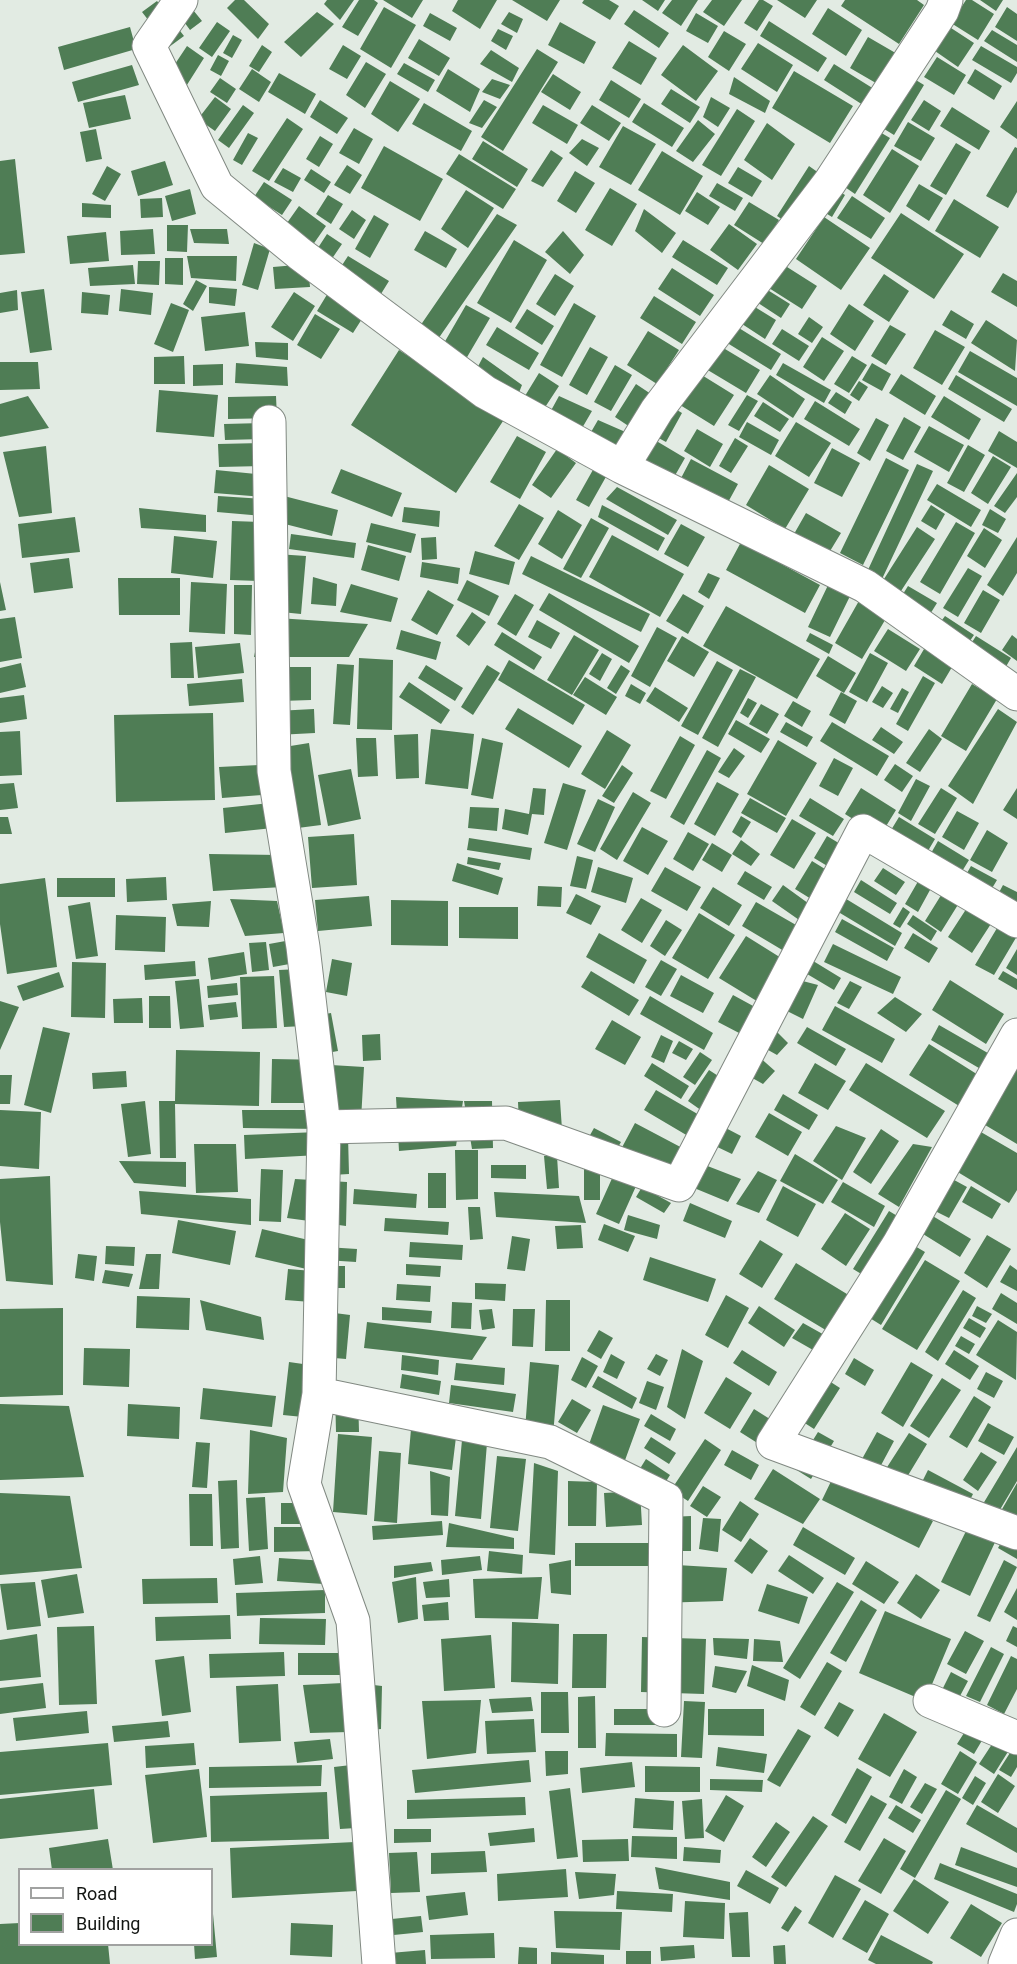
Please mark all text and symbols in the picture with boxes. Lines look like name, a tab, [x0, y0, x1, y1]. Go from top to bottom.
legend	[18, 1868, 213, 1946]
text: Road	[76, 1883, 117, 1904]
text: Building	[76, 1913, 140, 1934]

